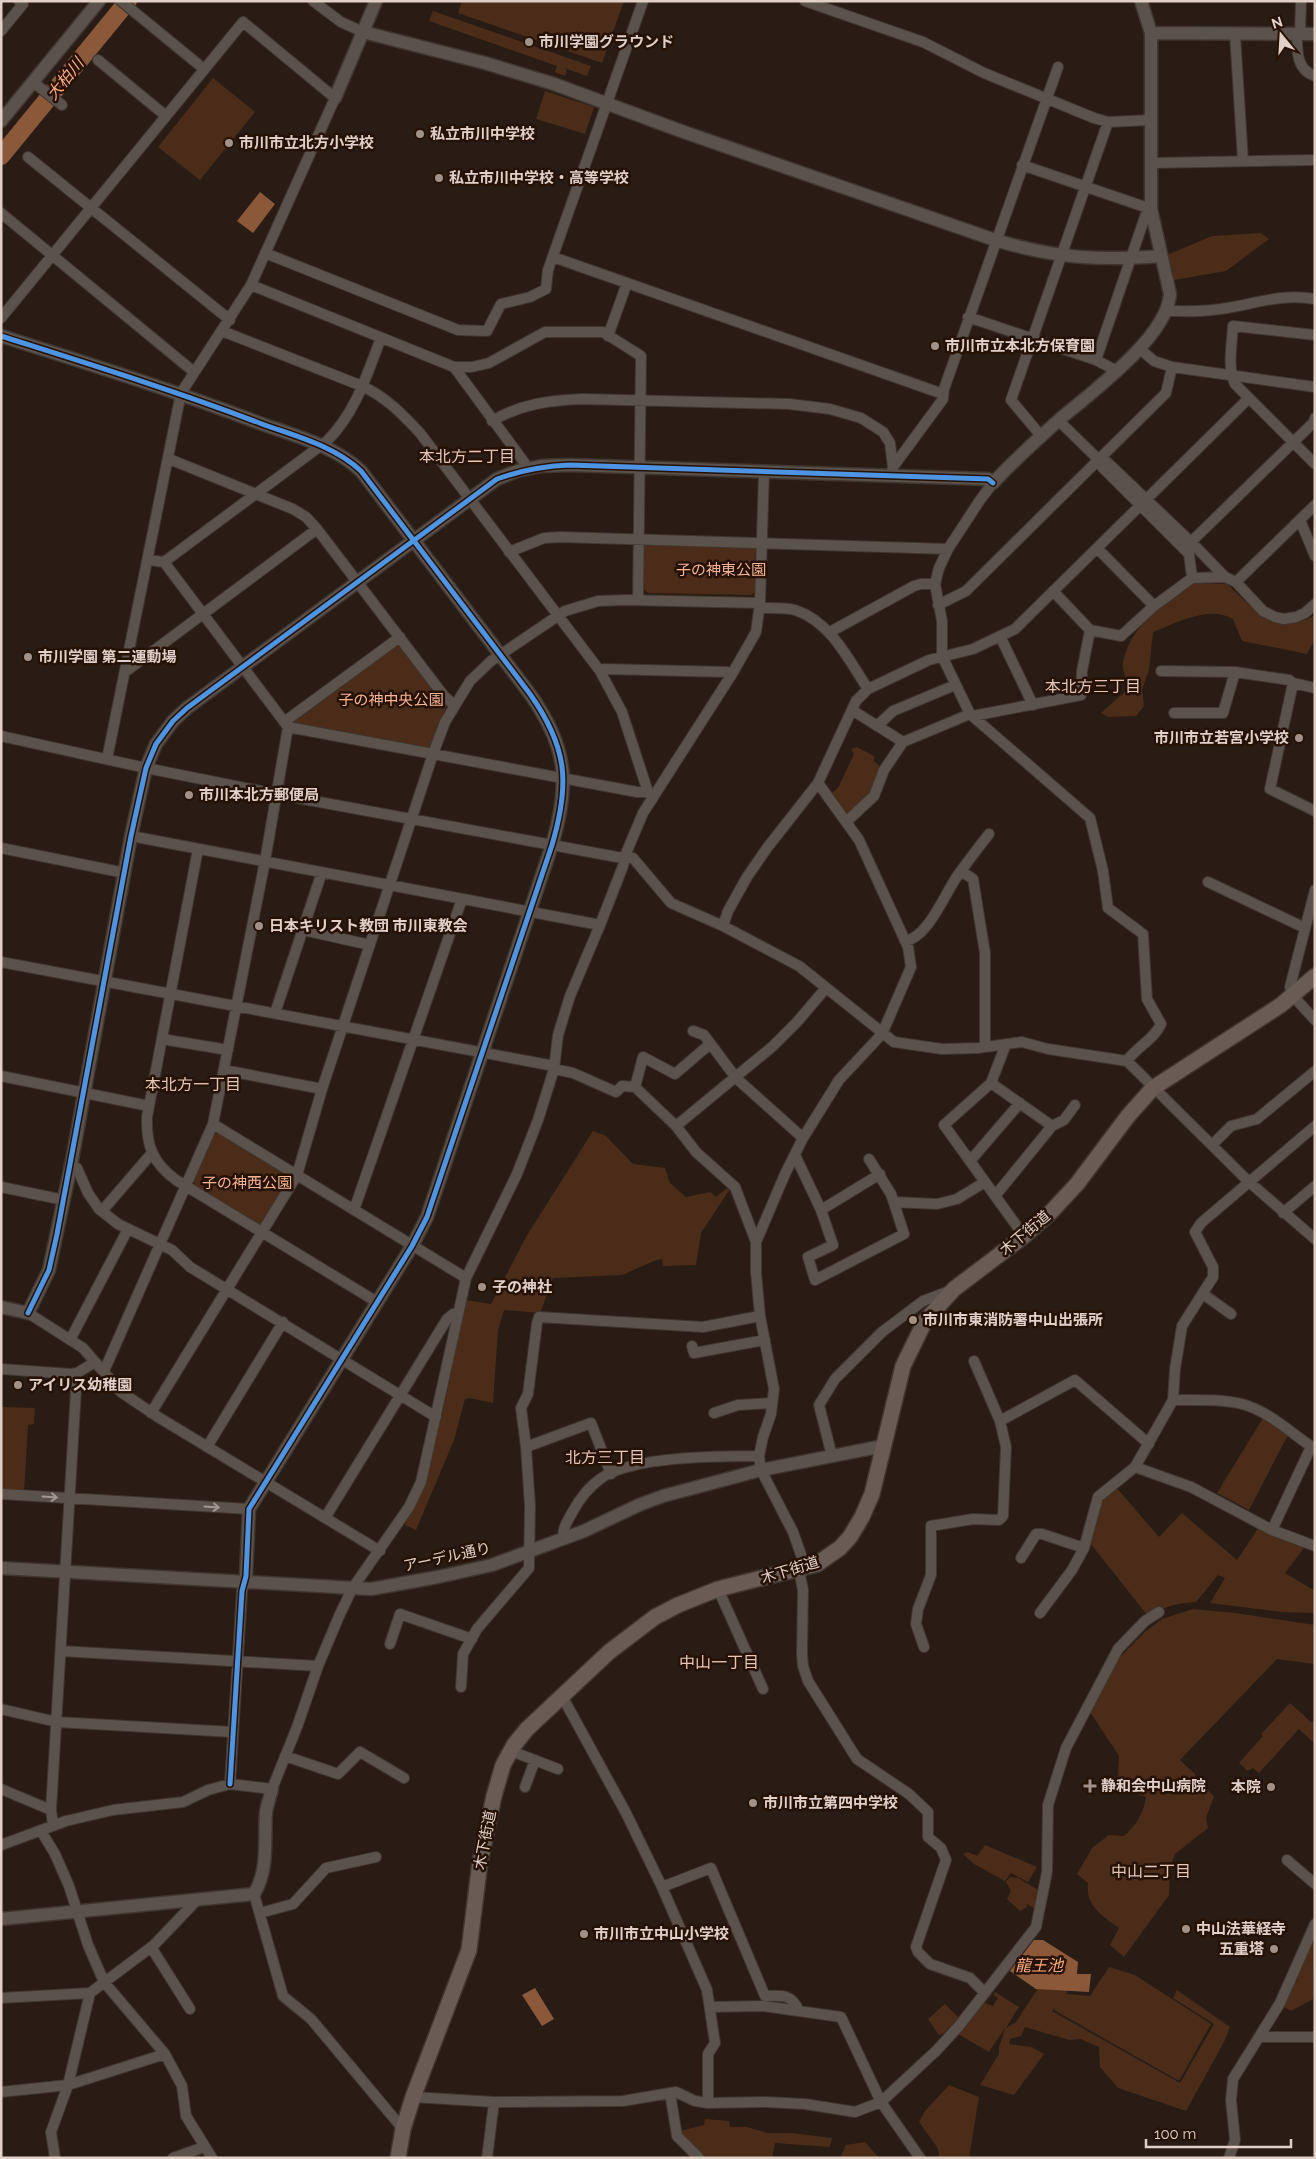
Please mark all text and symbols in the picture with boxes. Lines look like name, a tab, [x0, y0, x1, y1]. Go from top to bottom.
north arrow	[1256, 10, 1306, 60]
text: N	[1269, 13, 1285, 32]
place label: 市川学園グラウンド	[539, 33, 674, 51]
marker: 市川学園グラウンド	[523, 36, 535, 48]
water label: 大柏川	[43, 53, 89, 104]
place label: 私立市川中学校	[430, 125, 535, 143]
marker: 私立市川中学校	[414, 128, 426, 140]
place label: 市川市立北方小学校	[239, 134, 374, 152]
marker: 市川市立北方小学校	[223, 137, 235, 149]
place label: 私立市川中学校・高等学校	[449, 169, 629, 187]
marker: 私立市川中学校・高等学校	[433, 172, 445, 184]
place label: 市川市立本北方保育園	[945, 337, 1095, 355]
marker: 市川市立本北方保育園	[929, 340, 941, 352]
district label: 本北方二丁目	[419, 447, 515, 466]
park label: 子の神東公園	[676, 561, 766, 579]
place label: 市川学園 第二運動場	[38, 648, 177, 666]
marker: 市川学園 第二運動場	[22, 651, 34, 663]
district label: 本北方三丁目	[1045, 677, 1141, 696]
park label: 子の神中央公園	[338, 691, 444, 709]
place label: 市川市立若宮小学校	[1154, 729, 1289, 747]
marker: 市川市立若宮小学校	[1293, 732, 1305, 744]
place label: 市川本北方郵便局	[199, 786, 319, 804]
marker: 市川本北方郵便局	[183, 789, 195, 801]
place label: 日本キリスト教団 市川東教会	[269, 917, 468, 935]
marker: 日本キリスト教団 市川東教会	[253, 920, 265, 932]
district label: 本北方一丁目	[145, 1075, 241, 1094]
park label: 子の神西公園	[202, 1174, 292, 1192]
street label: 木下街道	[996, 1207, 1054, 1259]
place label: 子の神社	[492, 1278, 552, 1296]
marker: 子の神社	[476, 1281, 488, 1293]
place label: 市川市東消防署中山出張所	[923, 1311, 1103, 1329]
marker: 市川市東消防署中山出張所	[907, 1314, 919, 1326]
place label: アイリス幼稚園	[28, 1376, 132, 1394]
marker: アイリス幼稚園	[12, 1379, 24, 1391]
district label: 北方三丁目	[565, 1448, 645, 1467]
one-way arrow	[42, 1492, 58, 1501]
one-way arrow	[204, 1502, 220, 1511]
street label: アーデル通り	[402, 1539, 492, 1575]
street label: 木下街道	[759, 1553, 821, 1587]
district label: 中山一丁目	[679, 1653, 759, 1672]
place label: 静和会中山病院	[1101, 1777, 1206, 1795]
place label: 本院	[1231, 1778, 1261, 1796]
marker: 静和会中山病院	[1083, 1779, 1097, 1793]
marker: 本院	[1265, 1781, 1277, 1793]
place label: 市川市立第四中学校	[763, 1794, 898, 1812]
marker: 市川市立第四中学校	[747, 1797, 759, 1809]
street label: 木下街道	[470, 1809, 500, 1871]
district label: 中山二丁目	[1111, 1862, 1191, 1881]
place label: 中山法華経寺	[1196, 1920, 1286, 1938]
marker: 中山法華経寺	[1180, 1923, 1192, 1935]
place label: 市川市立中山小学校	[594, 1925, 729, 1943]
marker: 市川市立中山小学校	[578, 1928, 590, 1940]
place label: 五重塔	[1219, 1940, 1264, 1958]
marker: 五重塔	[1268, 1943, 1280, 1955]
water label: 龍王池	[1015, 1956, 1065, 1975]
scale bar	[1146, 2116, 1291, 2148]
text: 100 m	[1154, 2125, 1196, 2143]

